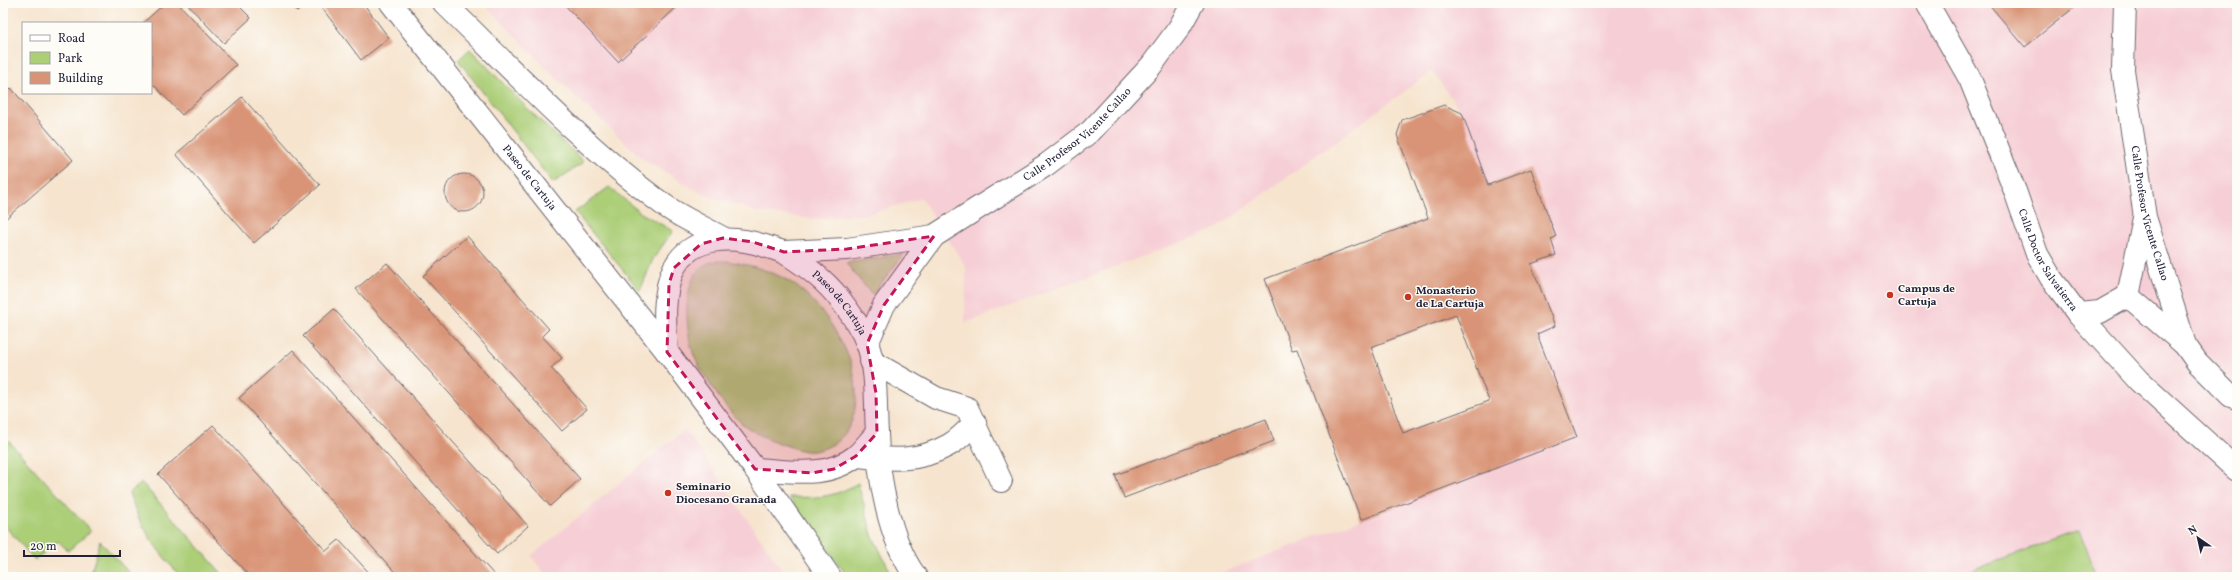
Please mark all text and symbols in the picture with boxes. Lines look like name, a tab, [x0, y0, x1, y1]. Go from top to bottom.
legend	[22, 22, 152, 94]
text: Road	[58, 31, 85, 47]
text: Park	[58, 51, 83, 67]
text: Building	[58, 71, 103, 87]
street label: Calle Profesor Vicente Callao	[1020, 84, 1135, 185]
street label: Paseo de Cartuja	[499, 142, 560, 214]
street label: Calle Profesor Vicente Callao	[2127, 145, 2172, 283]
street label: Calle Doctor Salvatierra	[2014, 207, 2081, 315]
street label: Paseo de Cartuja	[809, 267, 870, 338]
place label: Campus de Cartuja	[1898, 282, 1955, 310]
place label: Monasterio de La Cartuja	[1416, 284, 1484, 312]
marker: Campus de Cartuja	[1885, 290, 1895, 300]
marker: Monasterio de La Cartuja	[1403, 292, 1413, 302]
place label: Seminario Diocesano Granada	[676, 480, 777, 508]
marker: Seminario Diocesano Granada	[663, 488, 673, 498]
north arrow	[2178, 518, 2218, 558]
text: N	[2186, 522, 2201, 539]
scale bar	[24, 532, 120, 558]
text: 20 m	[30, 539, 57, 555]

